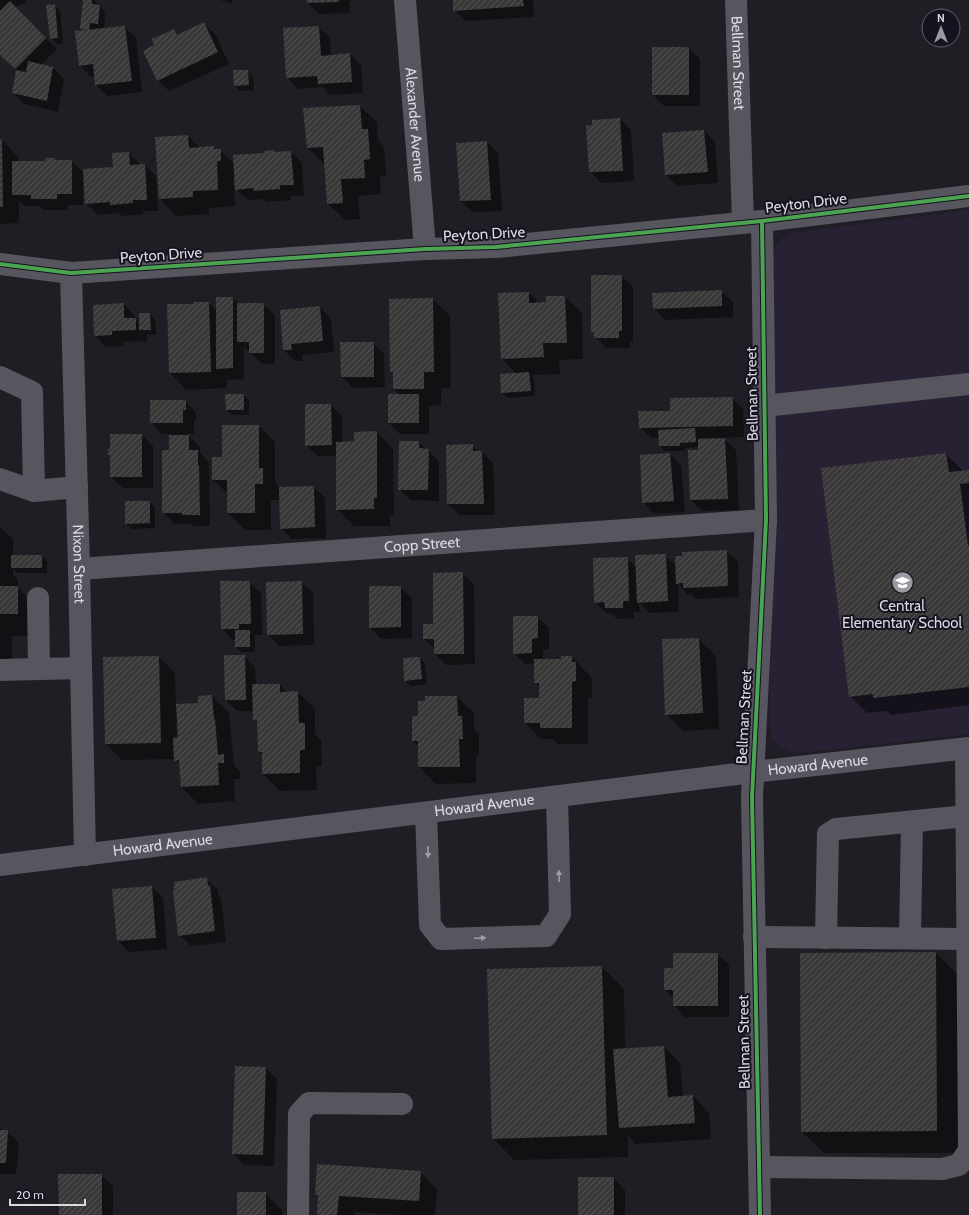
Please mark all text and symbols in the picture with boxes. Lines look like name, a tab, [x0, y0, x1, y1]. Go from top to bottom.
north arrow	[921, 8, 961, 48]
text: N	[937, 11, 945, 25]
street label: Bellman Street	[727, 15, 748, 110]
street label: Alexander Avenue	[401, 67, 429, 183]
street label: Peyton Drive	[764, 189, 848, 217]
street label: Peyton Drive	[442, 223, 526, 245]
street label: Peyton Drive	[119, 243, 203, 267]
street label: Bellman Street	[742, 347, 762, 441]
street label: Nixon Street	[69, 524, 89, 604]
street label: Copp Street	[384, 533, 461, 556]
school or university icon: Central Elementary School	[889, 570, 915, 596]
place label: Central Elementary School	[842, 597, 963, 632]
street label: Bellman Street	[733, 669, 755, 765]
street label: Howard Avenue	[767, 750, 869, 779]
street label: Howard Avenue	[433, 790, 536, 820]
street label: Howard Avenue	[112, 830, 214, 860]
one-way arrow	[424, 846, 431, 858]
one-way arrow	[556, 869, 562, 882]
one-way arrow	[474, 935, 487, 941]
street label: Bellman Street	[734, 995, 754, 1089]
scale bar	[10, 1181, 85, 1207]
text: 20 m	[16, 1187, 44, 1202]

